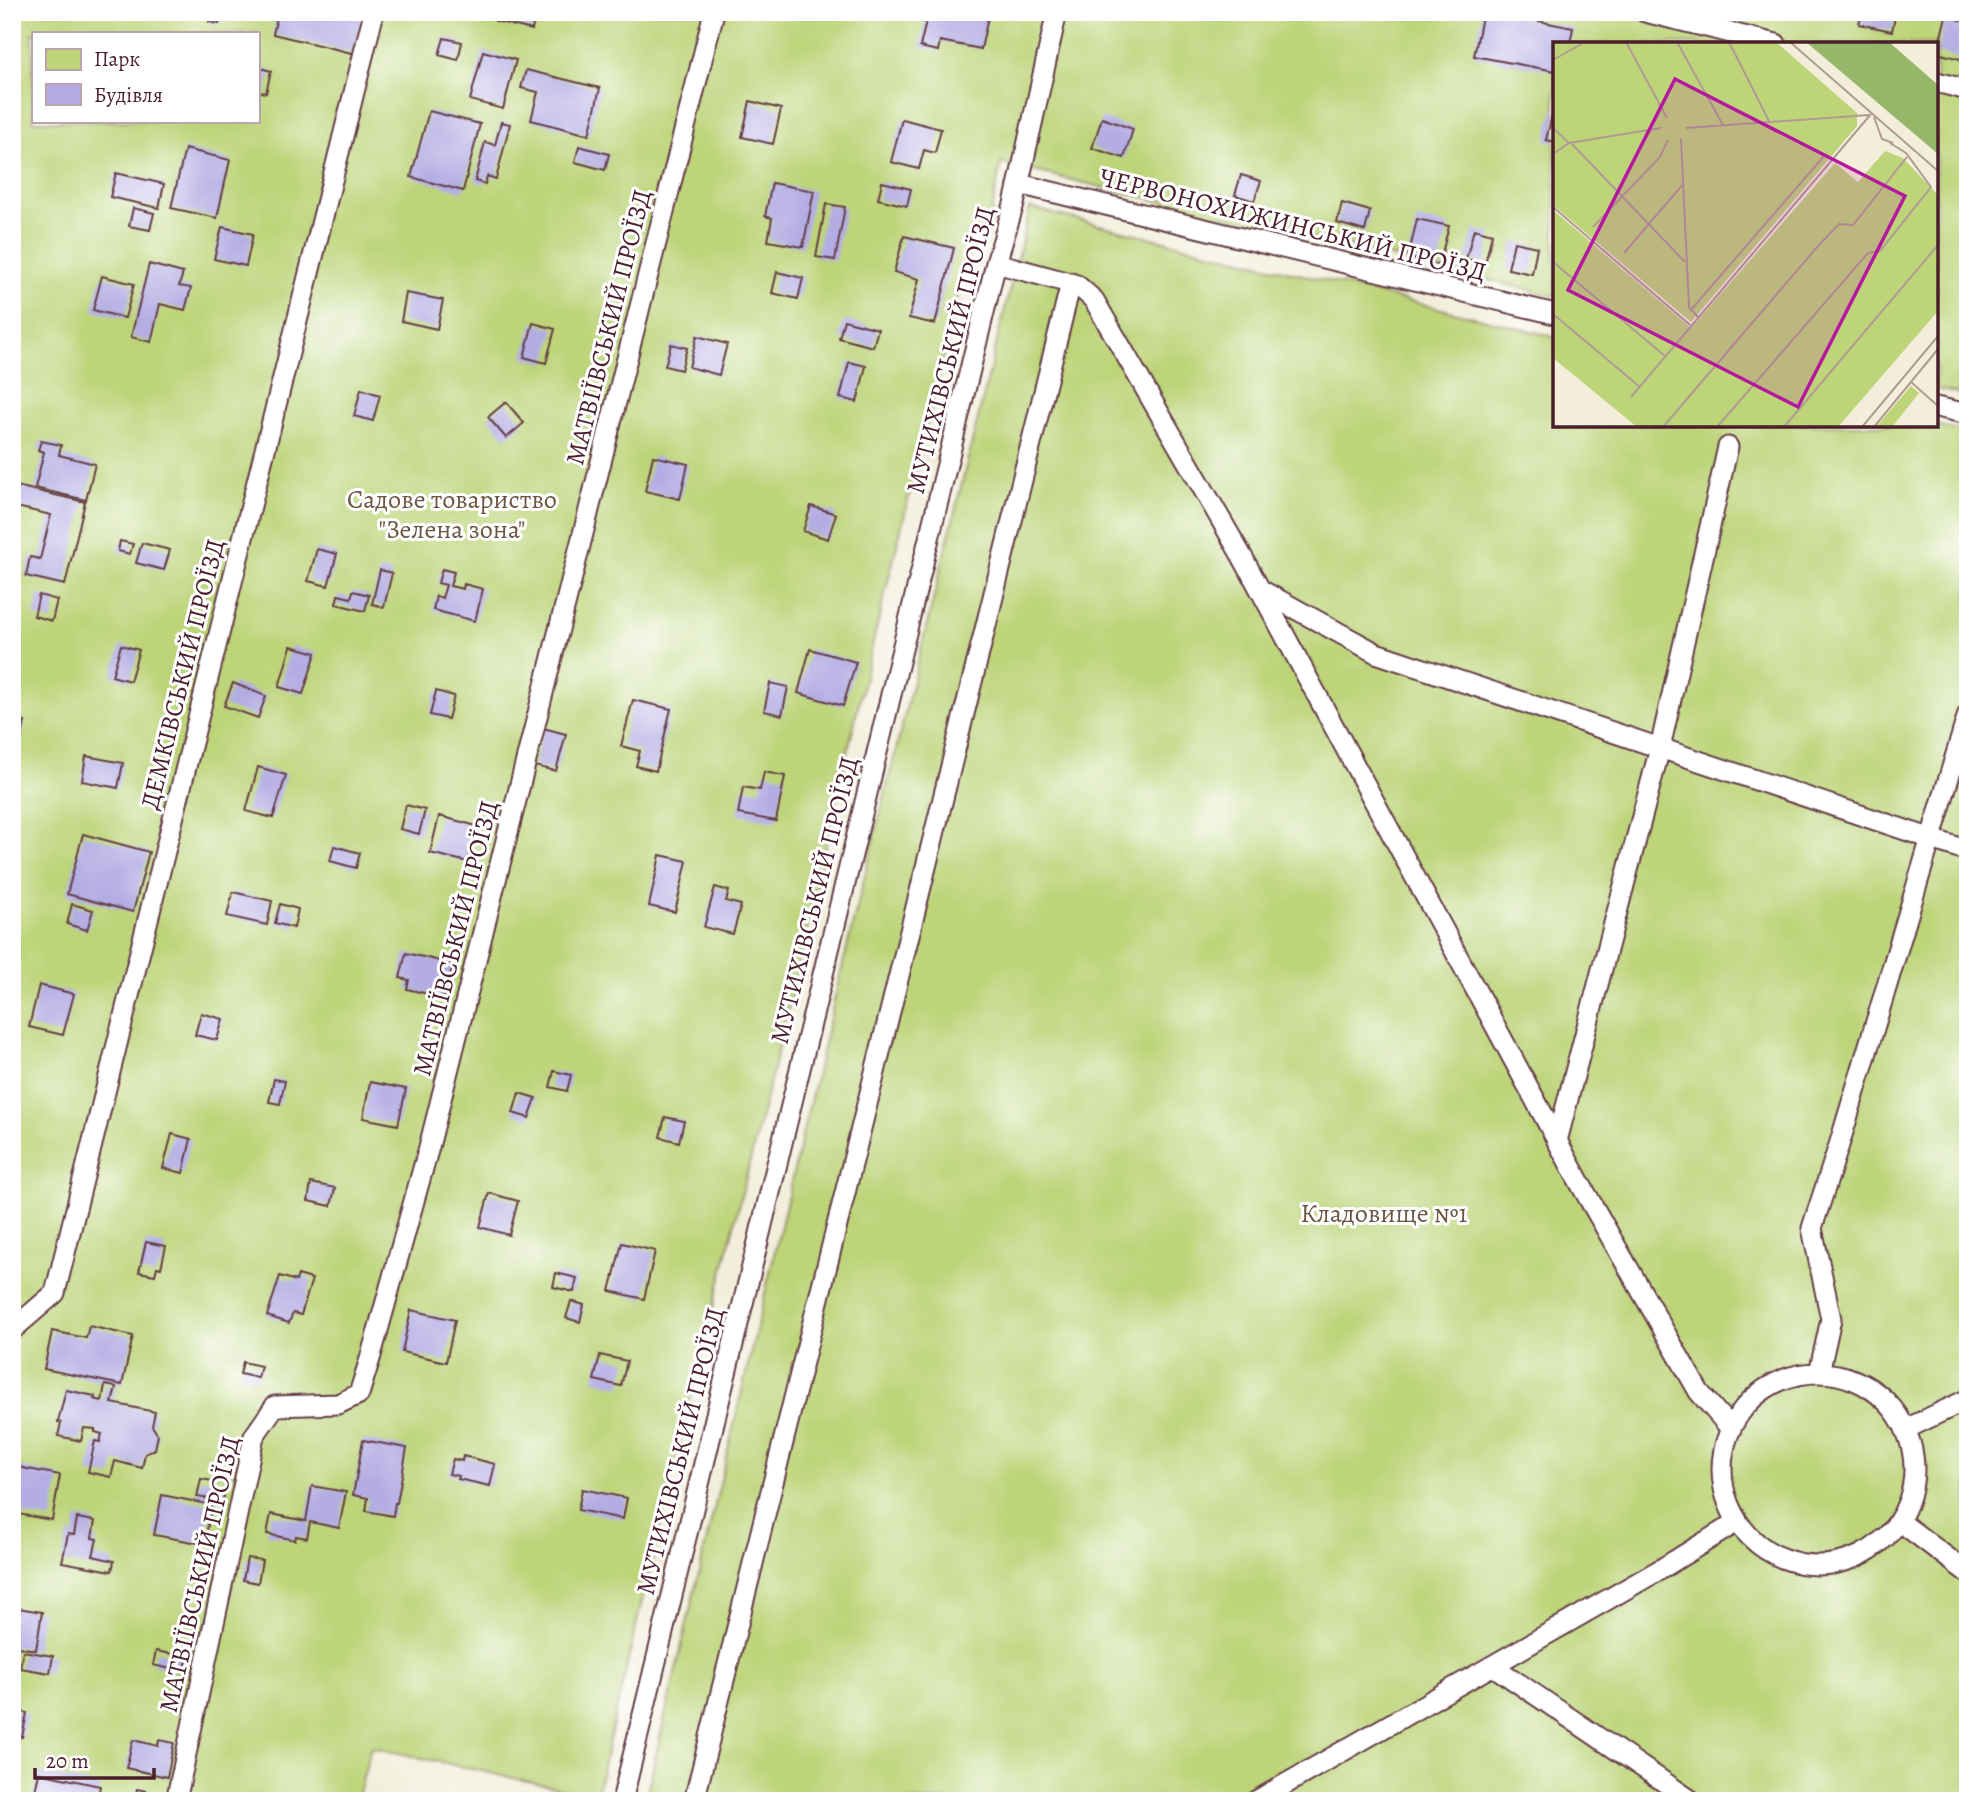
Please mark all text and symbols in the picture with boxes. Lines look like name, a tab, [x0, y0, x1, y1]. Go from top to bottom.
legend	[32, 32, 259, 122]
inset map	[1553, 42, 1938, 427]
text: Парк	[94, 45, 140, 73]
text: Будівля	[94, 81, 163, 109]
street label: ЧЕРВОНОХИЖИНСЬКИЙ ПРОЇЗД	[1096, 159, 1490, 290]
street label: МАТВІЇВСЬКИЙ ПРОЇЗД	[557, 186, 660, 468]
street label: МУТИХІВСЬКИЙ ПРОЇЗД	[898, 203, 1003, 497]
park label: Садове товариство "Зелена зона"	[347, 482, 557, 547]
street label: ДЕМКІВСЬКИЙ ПРОЇЗД	[132, 535, 233, 813]
street label: МУТИХІВСЬКИЙ ПРОЇЗД	[762, 753, 867, 1047]
street label: МАТВІЇВСЬКИЙ ПРОЇЗД	[404, 797, 507, 1079]
park label: Кладовище №1	[1300, 1196, 1468, 1231]
street label: МУТИХІВСЬКИЙ ПРОЇЗД	[628, 1304, 733, 1598]
street label: МАТВІЇВСЬКИЙ ПРОЇЗД	[151, 1433, 248, 1716]
scale bar	[35, 1736, 154, 1780]
text: 20 m	[46, 1747, 89, 1775]

